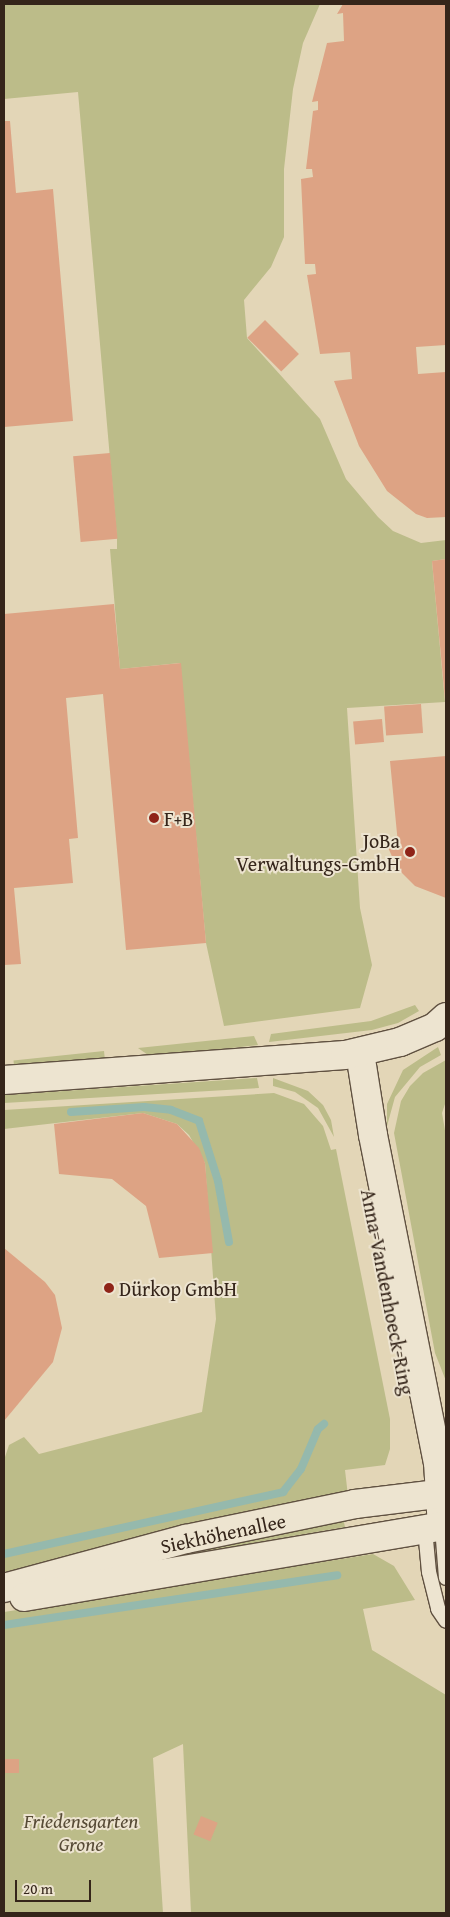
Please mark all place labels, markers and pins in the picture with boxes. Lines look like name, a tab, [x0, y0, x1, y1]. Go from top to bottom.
place label: F+B	[164, 806, 193, 830]
marker: F+B	[148, 812, 160, 824]
place label: JoBa Verwaltungs-GmbH	[236, 828, 400, 875]
marker: JoBa Verwaltungs-GmbH	[404, 846, 416, 858]
place label: Dürkop GmbH	[119, 1276, 237, 1300]
marker: Dürkop GmbH	[103, 1282, 115, 1294]

